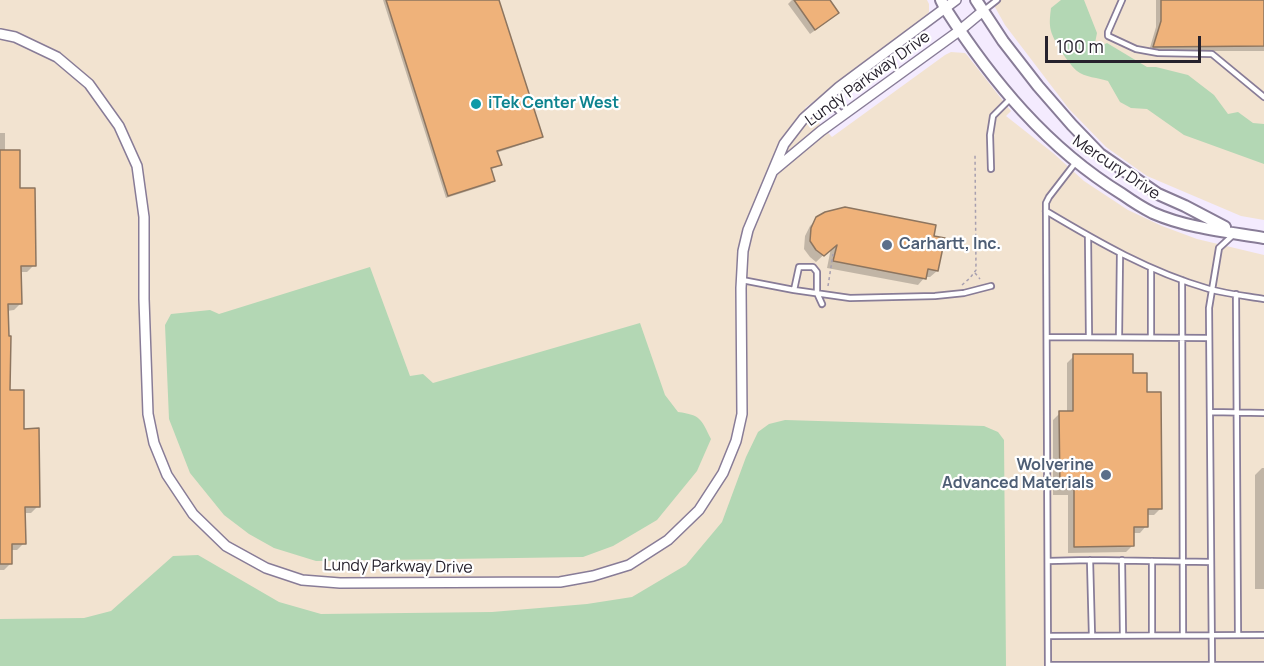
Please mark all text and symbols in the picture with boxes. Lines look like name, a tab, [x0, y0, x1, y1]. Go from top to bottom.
scale bar	[1048, 24, 1204, 62]
street label: Lundy Parkway Drive	[802, 27, 934, 131]
text: 100 m	[1056, 34, 1104, 58]
place label: iTek Center West	[488, 94, 619, 114]
marker: iTek Center West	[469, 97, 483, 111]
street label: Mercury Drive	[1069, 132, 1163, 204]
place label: Carhartt, Inc.	[899, 235, 1001, 255]
marker: Carhartt, Inc.	[880, 238, 894, 252]
place label: Wolverine Advanced Materials	[942, 456, 1094, 494]
marker: Wolverine Advanced Materials	[1099, 468, 1113, 482]
street label: Lundy Parkway Drive	[323, 556, 473, 578]

